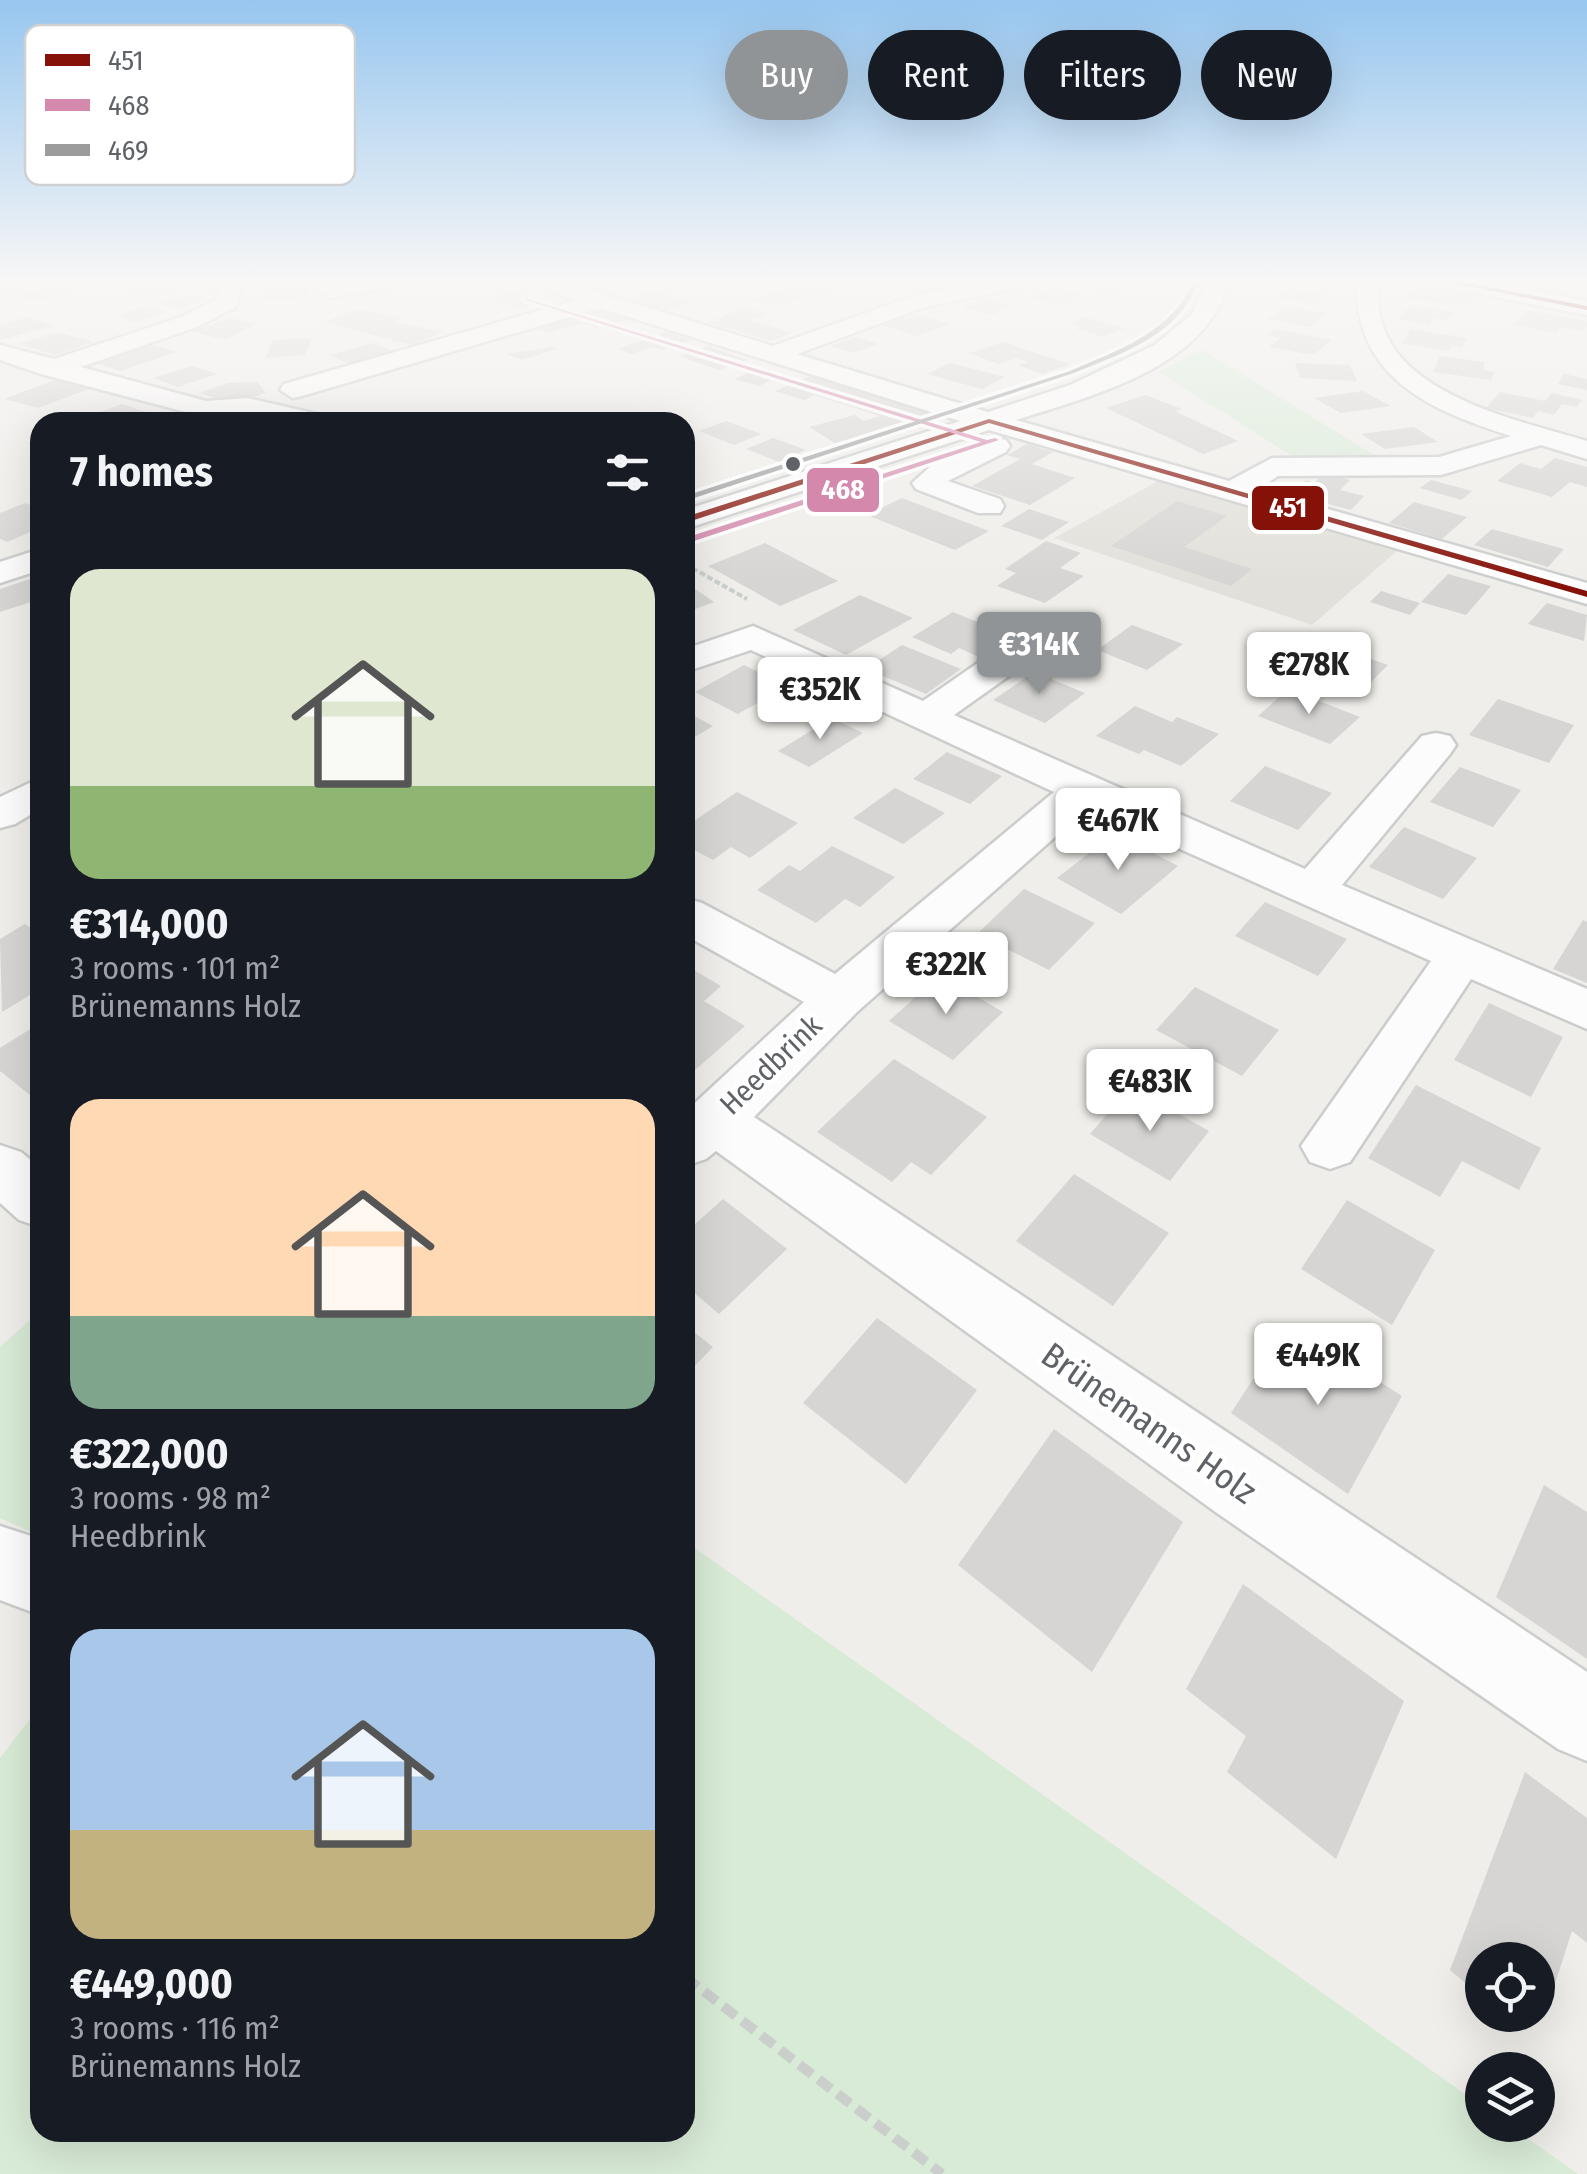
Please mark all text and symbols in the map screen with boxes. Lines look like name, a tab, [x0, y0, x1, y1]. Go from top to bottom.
legend	[25, 25, 355, 185]
chip: Buy	[725, 30, 848, 120]
chip: Rent	[868, 30, 1004, 120]
chip: Filters	[1024, 30, 1181, 120]
chip: New	[1201, 30, 1332, 120]
text: 451	[108, 44, 144, 77]
text: 468	[108, 89, 149, 122]
text: 469	[108, 134, 149, 167]
icon: filters	[600, 445, 655, 500]
text: 7 homes	[70, 447, 213, 497]
unlabelled marker	[783, 454, 803, 474]
line badge: 468	[805, 466, 881, 514]
text: 468	[821, 473, 865, 506]
line badge: 451	[1250, 484, 1326, 532]
text: 451	[1269, 491, 1307, 524]
pin: €314K	[969, 612, 1109, 697]
text: €314K	[999, 625, 1079, 663]
pin: €278K	[1239, 632, 1379, 717]
icon: home	[273, 634, 453, 814]
text: €278K	[1269, 645, 1349, 683]
pin: €352K	[750, 657, 890, 742]
text: €352K	[779, 670, 861, 708]
pin: €467K	[1048, 788, 1188, 873]
text: €467K	[1078, 801, 1158, 839]
text: €314,000	[70, 899, 229, 949]
pin: €322K	[876, 932, 1016, 1017]
text: €322K	[906, 945, 986, 983]
text: 3 rooms · 101 m²	[70, 949, 280, 987]
text: Brünemanns Holz	[70, 987, 301, 1025]
street label: Heedbrink	[713, 1008, 829, 1122]
pin: €483K	[1080, 1049, 1220, 1134]
text: €483K	[1108, 1062, 1192, 1100]
icon: home	[273, 1164, 453, 1344]
pin: €449K	[1248, 1323, 1388, 1408]
street label: Brünemanns Holz	[1034, 1333, 1264, 1513]
text: €449K	[1276, 1336, 1360, 1374]
text: €322,000	[70, 1429, 229, 1479]
text: 3 rooms · 98 m²	[70, 1479, 271, 1517]
text: Heedbrink	[70, 1517, 206, 1555]
icon: home	[273, 1694, 453, 1874]
map controls	[1465, 1942, 1555, 2142]
button: locate	[1465, 1942, 1555, 2032]
text: €449,000	[70, 1959, 233, 2009]
text: 3 rooms · 116 m²	[70, 2009, 280, 2047]
text: Brünemanns Holz	[70, 2047, 301, 2085]
button: layers	[1465, 2052, 1555, 2142]

